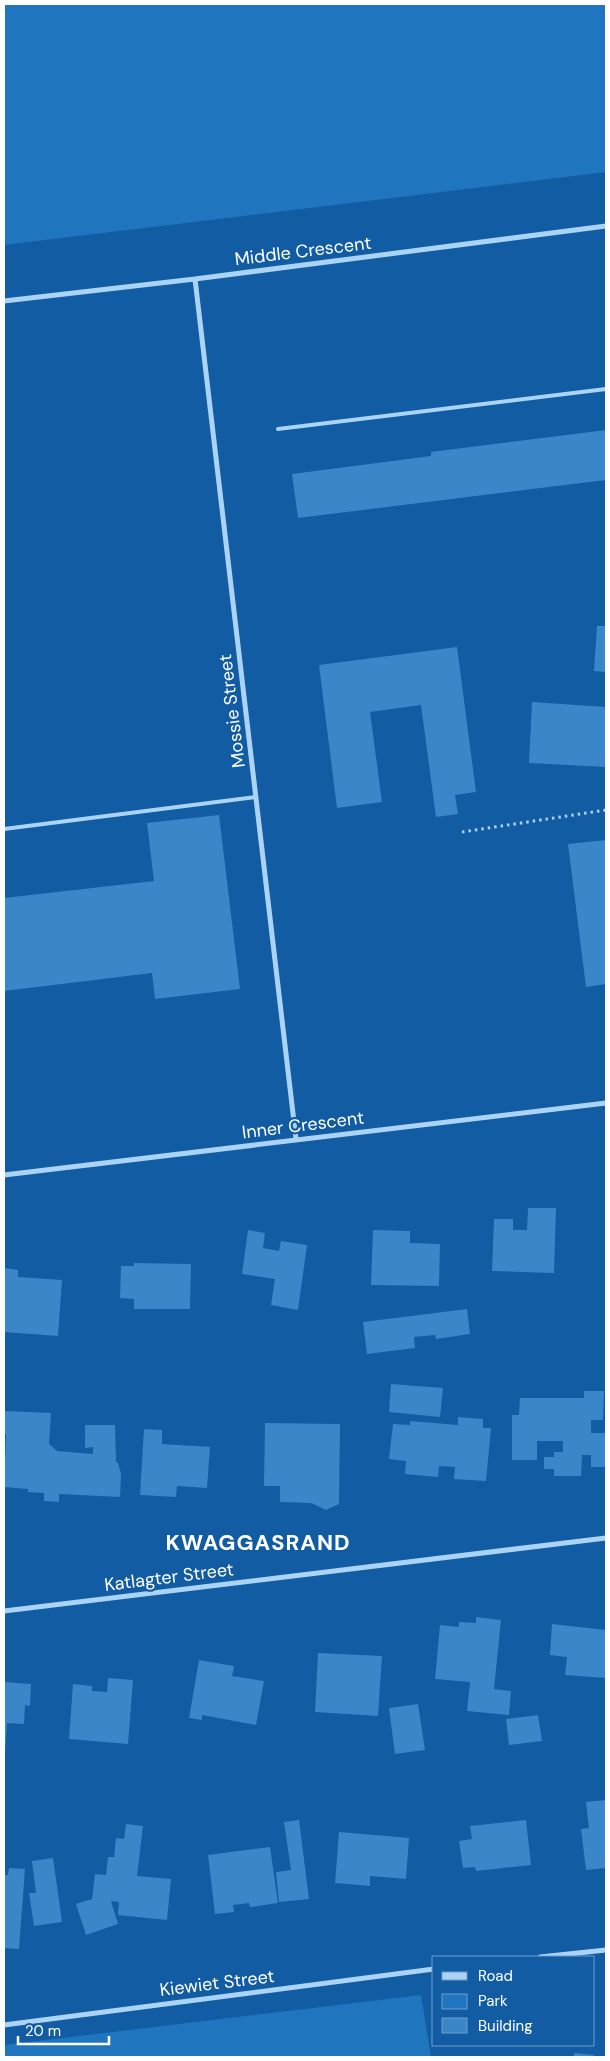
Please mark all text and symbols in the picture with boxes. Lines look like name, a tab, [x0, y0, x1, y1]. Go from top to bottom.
street label: Middle Crescent	[233, 231, 373, 271]
street label: Mossie Street	[213, 653, 251, 769]
street label: Inner Crescent	[241, 1106, 365, 1144]
district label: KWAGGASRAND	[165, 1528, 351, 1557]
street label: Katlagter Street	[103, 1557, 235, 1597]
legend	[432, 1956, 595, 2046]
street label: Kiewiet Street	[158, 1964, 276, 2002]
text: Road	[478, 1966, 513, 1986]
text: Park	[478, 1991, 508, 2011]
scale bar	[18, 2014, 109, 2046]
text: Building	[478, 2016, 533, 2036]
text: 20 m	[25, 2021, 61, 2041]

